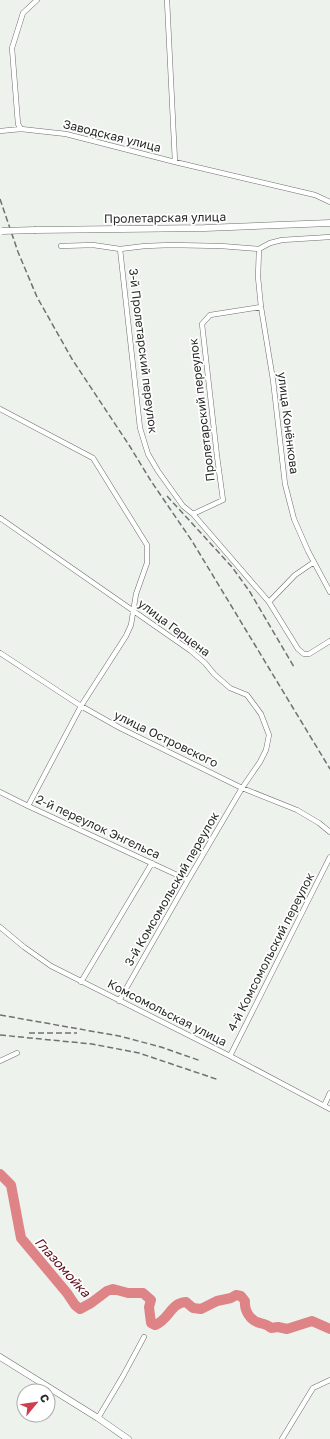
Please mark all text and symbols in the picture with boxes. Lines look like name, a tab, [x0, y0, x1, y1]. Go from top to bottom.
street label: Заводская улица	[61, 116, 163, 155]
street label: Пролетарская улица	[104, 209, 226, 226]
street label: 3-й Пролетарский переулок	[126, 268, 161, 434]
street label: Пролетарский переулок	[185, 338, 218, 482]
street label: улица Конёнкова	[275, 371, 302, 475]
street label: улица Герцена	[135, 596, 213, 660]
street label: улица Островского	[112, 707, 221, 770]
street label: 2-й переулок Энгельса	[34, 791, 163, 862]
street label: 3-й Комсомольский переулок	[121, 809, 222, 969]
street label: 4-й Комсомольский переулок	[224, 870, 317, 1034]
street label: Комсомольская улица	[105, 976, 229, 1049]
water label: Глазомойка	[32, 1234, 95, 1301]
north arrow	[16, 1383, 56, 1423]
text: С	[38, 1391, 53, 1405]

